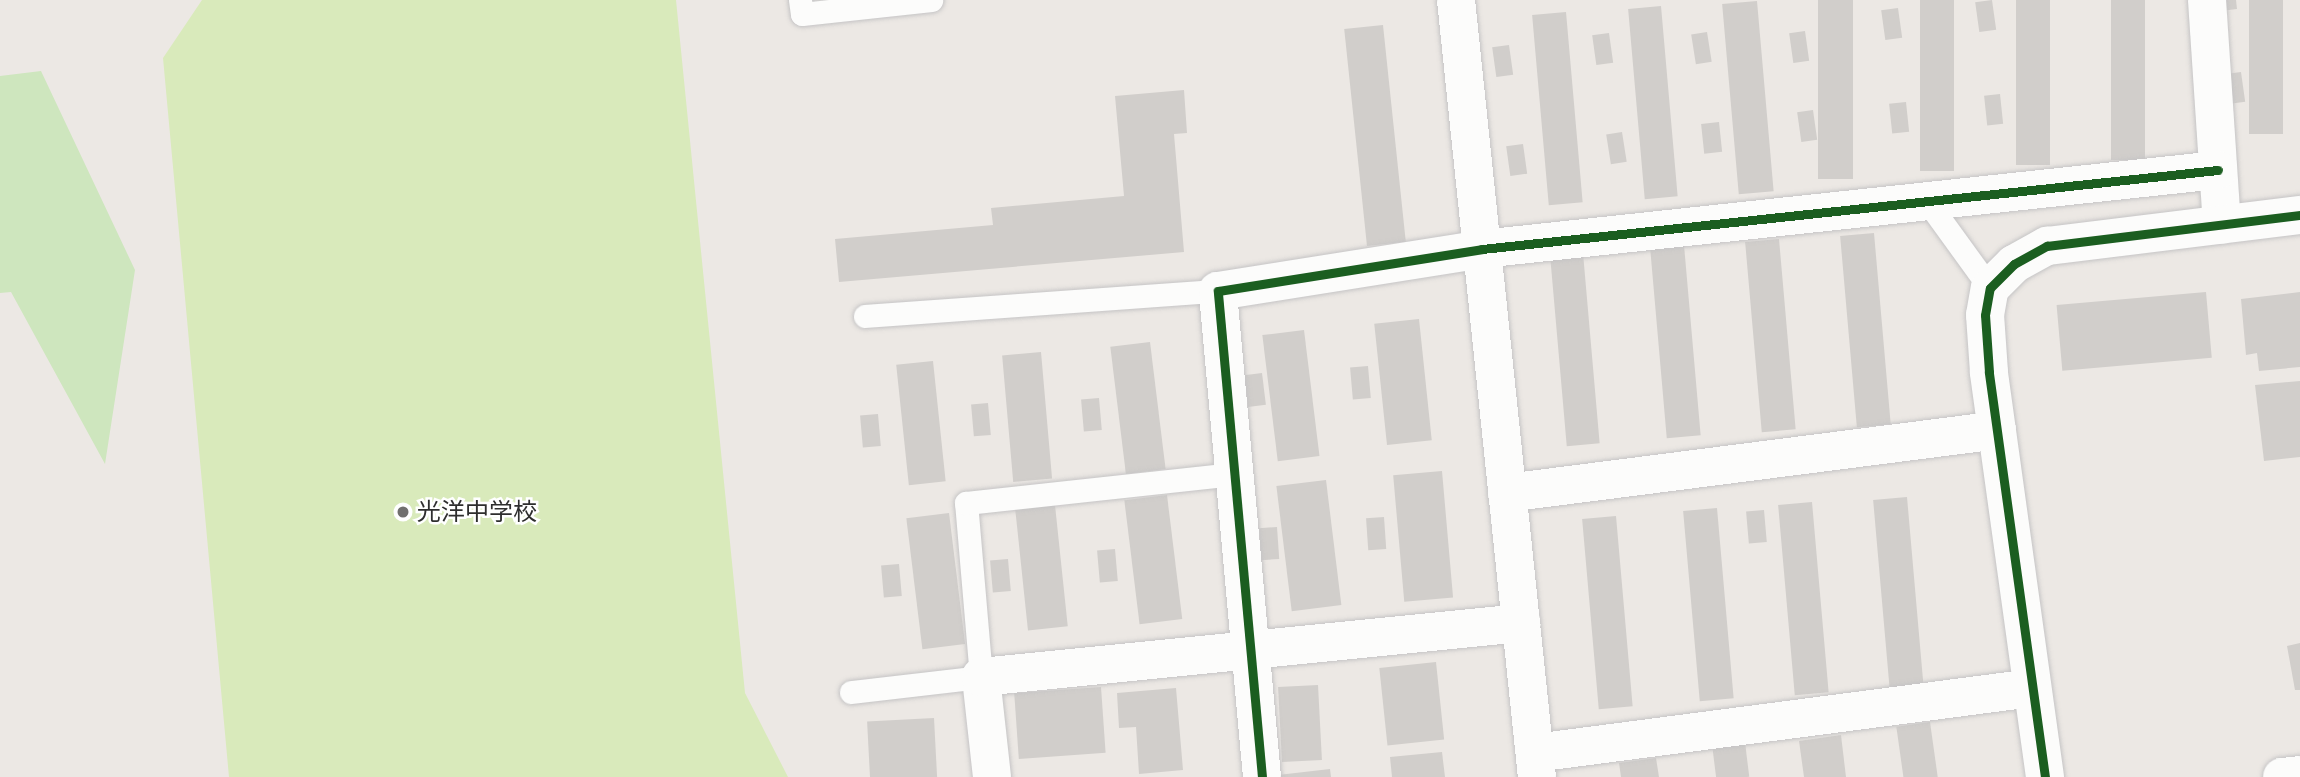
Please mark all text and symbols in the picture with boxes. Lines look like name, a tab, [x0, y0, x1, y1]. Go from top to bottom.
place label: 光洋中学校	[417, 498, 537, 526]
marker: 光洋中学校	[395, 504, 411, 520]

